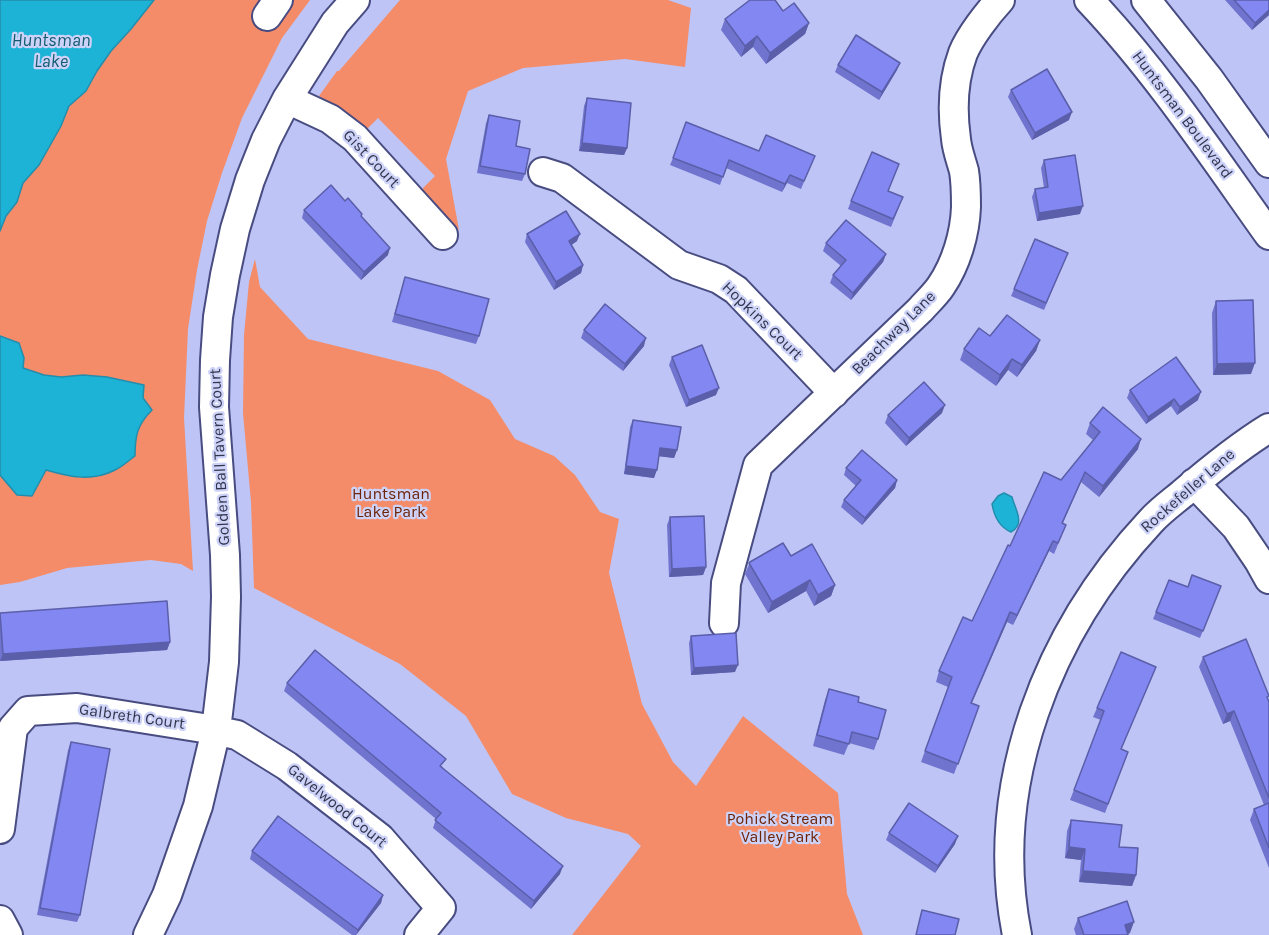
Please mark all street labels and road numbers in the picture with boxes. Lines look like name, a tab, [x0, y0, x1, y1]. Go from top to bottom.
street label: Huntsman Boulevard	[1128, 47, 1236, 183]
street label: Gist Court	[339, 126, 403, 192]
street label: Hopkins Court	[718, 278, 806, 364]
street label: Beachway Lane	[848, 287, 940, 379]
street label: Golden Ball Tavern Court	[206, 368, 234, 546]
street label: Rockefeller Lane	[1137, 445, 1239, 537]
street label: Galbreth Court	[78, 700, 186, 734]
street label: Gavelwood Court	[283, 760, 391, 852]

